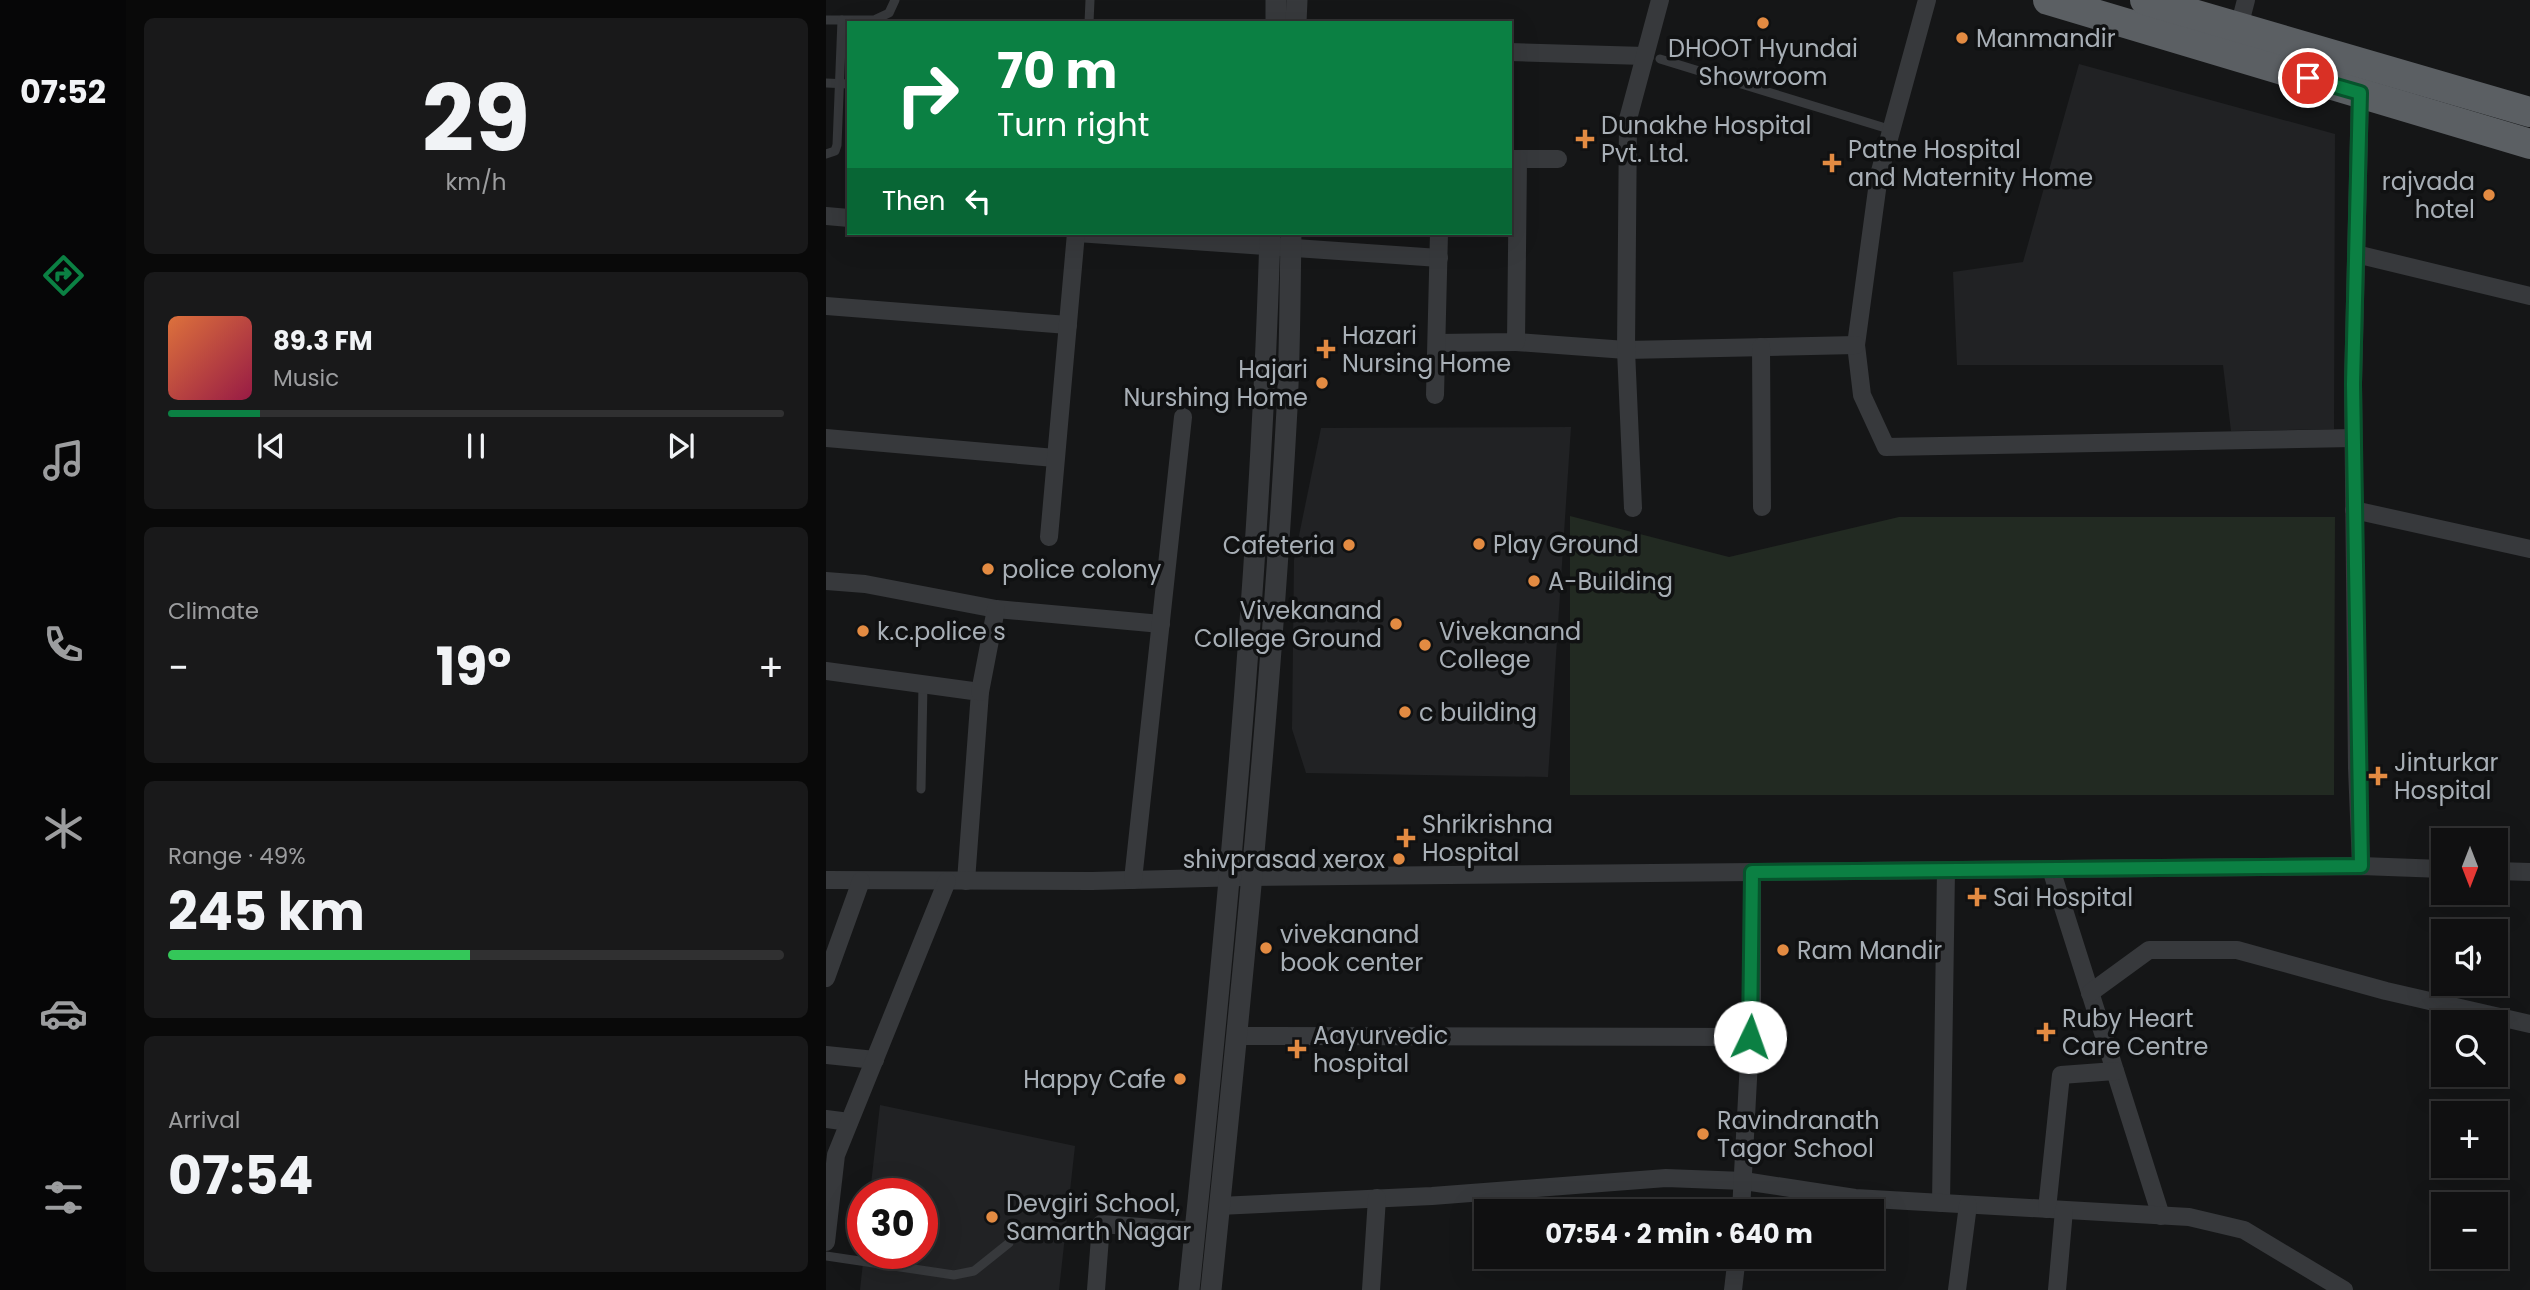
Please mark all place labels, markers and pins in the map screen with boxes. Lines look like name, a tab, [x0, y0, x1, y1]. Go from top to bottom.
marker: DHOOT Hyundai Showroom	[1755, 15, 1771, 31]
place label: Manmandir	[1976, 22, 2116, 55]
marker: Manmandir	[1954, 30, 1970, 46]
place label: DHOOT Hyundai Showroom	[1668, 32, 1858, 93]
pin	[2278, 48, 2338, 108]
place label: Dunakhe Hospital Pvt. Ltd.	[1601, 109, 1811, 170]
marker: Dunakhe Hospital Pvt. Ltd.	[1575, 129, 1595, 149]
place label: Patne Hospital and Maternity Home	[1848, 133, 2093, 194]
marker: Patne Hospital and Maternity Home	[1822, 153, 1842, 173]
place label: rajvada hotel	[2382, 165, 2475, 226]
marker: rajvada hotel	[2481, 187, 2497, 203]
place label: Hazari Nursing Home	[1342, 319, 1511, 380]
marker: Hazari Nursing Home	[1316, 339, 1336, 359]
place label: Hajari Nurshing Home	[1123, 353, 1308, 414]
marker: Hajari Nurshing Home	[1314, 375, 1330, 391]
place label: Play Ground	[1493, 528, 1639, 561]
place label: Cafeteria	[1223, 529, 1335, 562]
marker: Play Ground	[1471, 536, 1487, 552]
marker: Cafeteria	[1341, 537, 1357, 553]
place label: police colony	[1002, 553, 1162, 586]
marker: police colony	[980, 561, 996, 577]
place label: A-Building	[1548, 565, 1673, 598]
marker: A-Building	[1526, 573, 1542, 589]
place label: Vivekanand College Ground	[1194, 594, 1382, 655]
place label: k.c.police s	[877, 615, 1006, 648]
place label: Vivekanand College	[1439, 615, 1581, 676]
marker: Vivekanand College Ground	[1388, 616, 1404, 632]
marker: k.c.police s	[855, 623, 871, 639]
marker: Vivekanand College	[1417, 637, 1433, 653]
place label: c building	[1419, 696, 1537, 729]
marker: c building	[1397, 704, 1413, 720]
place label: Jinturkar Hospital	[2394, 746, 2499, 807]
marker: Jinturkar Hospital	[2368, 766, 2388, 786]
place label: Shrikrishna Hospital	[1422, 808, 1553, 869]
marker: Shrikrishna Hospital	[1396, 828, 1416, 848]
place label: shivprasad xerox	[1183, 843, 1385, 876]
marker: shivprasad xerox	[1391, 851, 1407, 867]
place label: Sai Hospital	[1993, 881, 2133, 914]
marker: Sai Hospital	[1967, 887, 1987, 907]
place label: vivekanand book center	[1280, 918, 1423, 979]
place label: Ram Mandir	[1797, 934, 1942, 967]
marker: vivekanand book center	[1258, 940, 1274, 956]
marker: Ram Mandir	[1775, 942, 1791, 958]
place label: Ruby Heart Care Centre	[2062, 1002, 2208, 1063]
place label: Aayurvedic hospital	[1313, 1019, 1448, 1080]
marker: Ruby Heart Care Centre	[2036, 1022, 2056, 1042]
marker: Aayurvedic hospital	[1287, 1039, 1307, 1059]
place label: Happy Cafe	[1023, 1063, 1166, 1096]
marker: Happy Cafe	[1172, 1071, 1188, 1087]
place label: Ravindranath Tagor School	[1717, 1104, 1880, 1165]
marker: Ravindranath Tagor School	[1695, 1126, 1711, 1142]
place label: Devgiri School, Samarth Nagar	[1006, 1187, 1191, 1248]
marker: Devgiri School, Samarth Nagar	[984, 1209, 1000, 1225]

